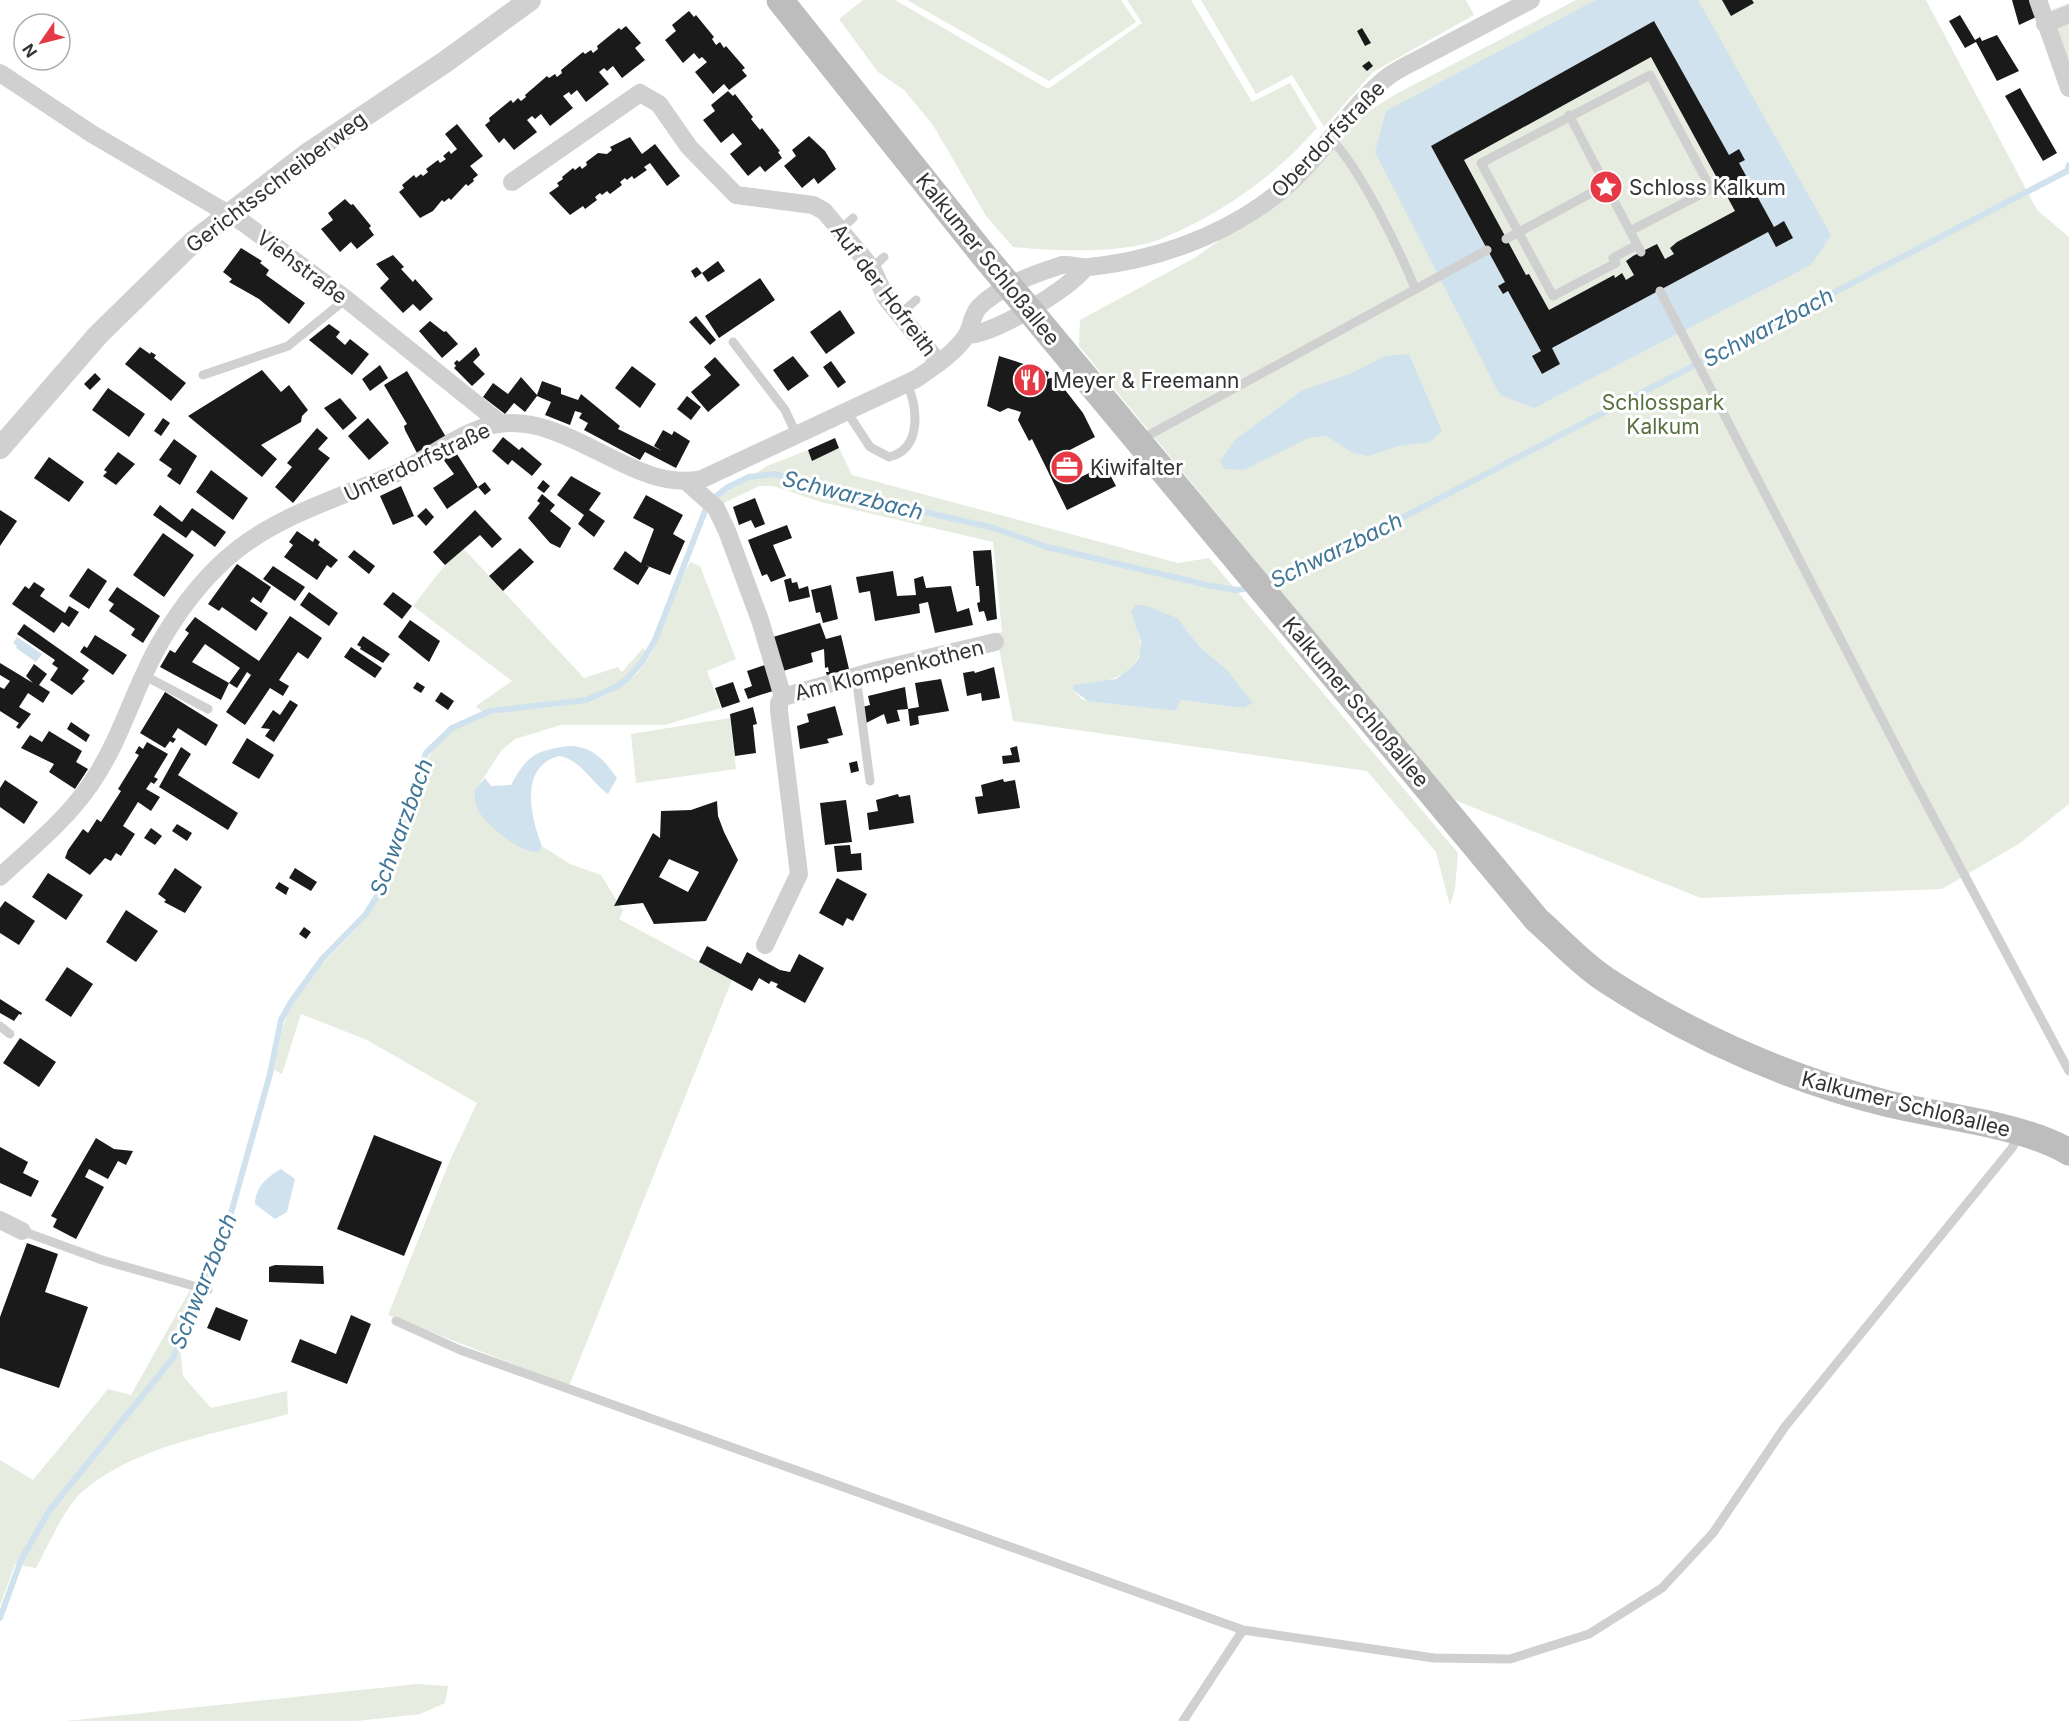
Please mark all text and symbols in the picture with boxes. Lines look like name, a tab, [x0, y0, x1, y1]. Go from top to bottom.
north arrow	[12, 12, 72, 72]
text: N	[18, 40, 41, 61]
street label: Oberdorfstraße	[1266, 75, 1390, 203]
street label: Gerichtsschreiberweg	[181, 106, 371, 258]
street label: Kalkumer Schloßallee	[911, 168, 1065, 350]
place icon: Schloss Kalkum	[1588, 169, 1624, 205]
place label: Schloss Kalkum	[1629, 175, 1786, 200]
street label: Auf der Hofreith	[826, 219, 942, 361]
street label: Viehstraße	[252, 225, 352, 309]
water label: Schwarzbach	[1698, 282, 1838, 372]
restaurant icon: Meyer & Freemann	[1012, 362, 1048, 398]
place label: Meyer & Freemann	[1053, 368, 1240, 393]
park label: Schlosspark Kalkum	[1602, 390, 1725, 439]
street label: Unterdorfstraße	[340, 417, 494, 507]
office icon: Kiwifalter	[1049, 449, 1085, 485]
place label: Kiwifalter	[1090, 455, 1183, 480]
water label: Schwarzbach	[780, 465, 926, 525]
water label: Schwarzbach	[1266, 507, 1406, 593]
street label: Kalkumer Schloßallee	[1278, 612, 1434, 792]
street label: Am Klompenkothen	[792, 634, 986, 706]
water label: Schwarzbach	[364, 755, 438, 899]
street label: Kalkumer Schloßallee	[1799, 1066, 2013, 1142]
water label: Schwarzbach	[164, 1209, 242, 1353]

